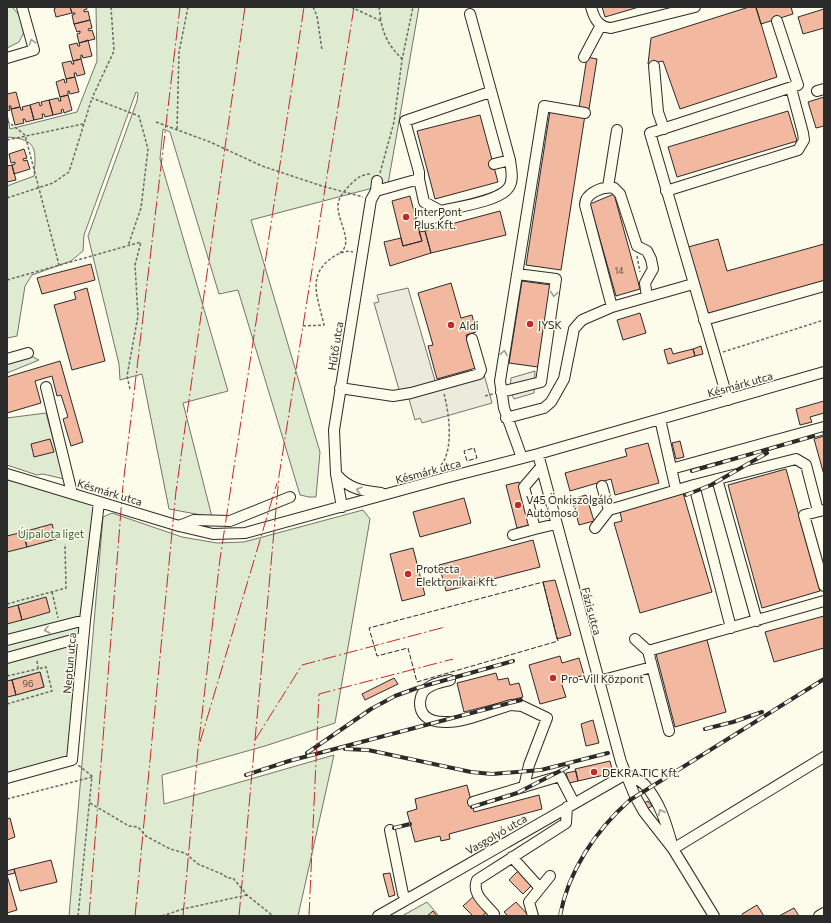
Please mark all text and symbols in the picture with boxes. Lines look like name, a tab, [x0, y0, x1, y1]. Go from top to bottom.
one-way arrow	[28, 39, 37, 46]
place label: InterPont Plus Kft.	[414, 205, 463, 231]
marker: InterPont Plus Kft.	[401, 212, 411, 222]
house number: 14	[614, 265, 624, 276]
one-way arrow	[549, 291, 558, 297]
place label: JYSK	[538, 318, 563, 332]
place label: Aldi	[459, 319, 479, 332]
marker: JYSK	[525, 319, 535, 329]
marker: Aldi	[446, 320, 456, 330]
street label: Hűtő utca	[325, 321, 345, 371]
one-way arrow	[500, 350, 508, 357]
street label: Késmárk utca	[706, 368, 774, 400]
street label: Késmárk utca	[394, 456, 462, 486]
street label: Késmárk utca	[76, 476, 144, 508]
one-way arrow	[356, 486, 363, 495]
place label: V45 Önkiszolgáló Autómosó	[526, 492, 613, 519]
marker: V45 Önkiszolgáló Autómosó	[513, 500, 523, 510]
park label: Újpalota liget	[18, 526, 85, 540]
place label: Protecta Elektronikai Kft.	[416, 562, 497, 588]
marker: Protecta Elektronikai Kft.	[403, 569, 413, 579]
street label: Fázis utca	[579, 586, 605, 636]
one-way arrow	[44, 625, 51, 634]
street label: Neptun utca	[60, 632, 78, 694]
place label: Pro-Vill Központ	[561, 672, 644, 685]
marker: Pro-Vill Központ	[548, 673, 558, 683]
house number: 96	[23, 678, 33, 689]
place label: DEKRA TIC Kft.	[602, 766, 680, 779]
marker: DEKRA TIC Kft.	[589, 767, 599, 777]
one-way arrow	[658, 809, 666, 816]
street label: Vasgolyó utca	[463, 811, 529, 857]

